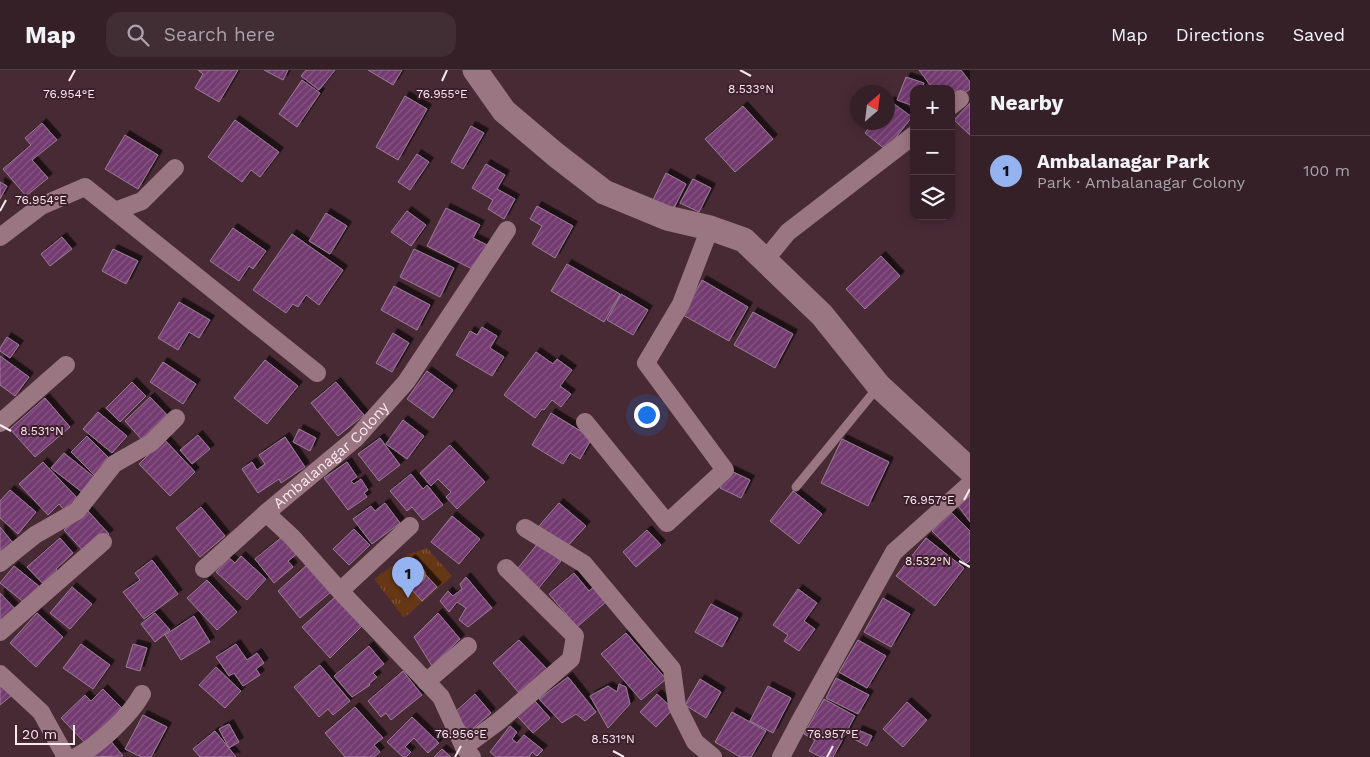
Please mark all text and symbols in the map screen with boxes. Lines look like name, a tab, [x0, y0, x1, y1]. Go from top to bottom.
search box	[106, 12, 456, 57]
text: Map	[25, 21, 76, 49]
icon: search	[124, 21, 152, 49]
text: Search here	[164, 23, 275, 46]
text: Map	[1111, 24, 1148, 45]
text: Directions	[1176, 24, 1265, 45]
text: Saved	[1293, 24, 1345, 45]
text: 8.533°N	[728, 82, 774, 96]
north arrow	[850, 85, 895, 130]
map controls	[910, 85, 955, 220]
button: +	[910, 85, 955, 130]
text: 76.954°E	[43, 87, 95, 101]
text: 76.955°E	[416, 87, 468, 101]
text: Nearby	[990, 90, 1063, 115]
button: −	[910, 130, 955, 175]
text: Ambalanagar Park	[1037, 150, 1209, 173]
text: 1	[1003, 161, 1009, 180]
text: 100 m	[1303, 161, 1350, 180]
text: Park · Ambalanagar Colony	[1037, 173, 1245, 192]
button: layers	[910, 175, 955, 220]
text: 76.954°E	[15, 193, 67, 207]
street label: Ambalanagar Colony	[269, 398, 393, 512]
your location	[634, 402, 660, 428]
text: 8.531°N	[20, 424, 64, 438]
text: 76.957°E	[903, 493, 955, 507]
text: 8.532°N	[905, 554, 951, 568]
pin: 1	[392, 557, 424, 598]
scale bar	[15, 722, 75, 745]
text: 20 m	[22, 726, 57, 742]
text: 76.956°E	[435, 727, 487, 741]
text: 76.957°E	[807, 727, 859, 741]
text: 8.531°N	[591, 732, 635, 746]

